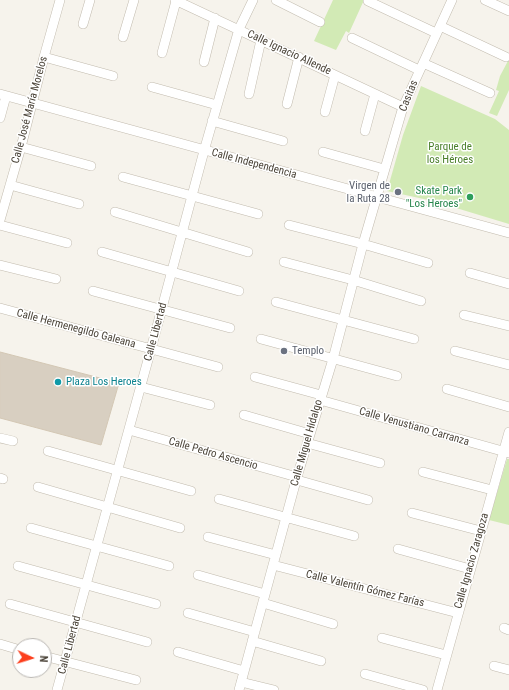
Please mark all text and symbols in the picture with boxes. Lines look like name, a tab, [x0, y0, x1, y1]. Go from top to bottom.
street label: Calle Ignacio Allende	[245, 28, 333, 78]
street label: Calle José María Morelos	[9, 55, 51, 165]
street label: Casitas	[397, 78, 421, 114]
park label: Parque de los Héroes	[427, 140, 473, 166]
street label: Calle Independencia	[210, 146, 298, 182]
place label: Virgen de la Ruta 28	[347, 179, 390, 205]
place label: Skate Park "Los Heroes"	[406, 184, 462, 210]
marker: Virgen de la Ruta 28	[393, 187, 403, 197]
marker: Skate Park "Los Heroes"	[465, 192, 475, 202]
street label: Calle Libertad	[142, 301, 170, 363]
street label: Calle Hermenegildo Galeana	[15, 307, 137, 351]
place label: Templo	[292, 344, 324, 358]
marker: Templo	[279, 346, 289, 356]
place label: Plaza Los Heroes	[66, 375, 142, 389]
marker: Plaza Los Heroes	[53, 377, 63, 387]
street label: Calle Miguel Hidalgo	[288, 398, 326, 488]
street label: Calle Venustiano Carranza	[357, 405, 471, 449]
street label: Calle Pedro Ascencio	[167, 435, 259, 473]
street label: Calle Ignacio Zaragoza	[452, 512, 492, 610]
street label: Calle Valentín Gómez Farías	[304, 568, 426, 610]
street label: Calle Libertad	[56, 614, 84, 676]
north arrow	[12, 638, 52, 678]
text: N	[37, 655, 50, 663]

